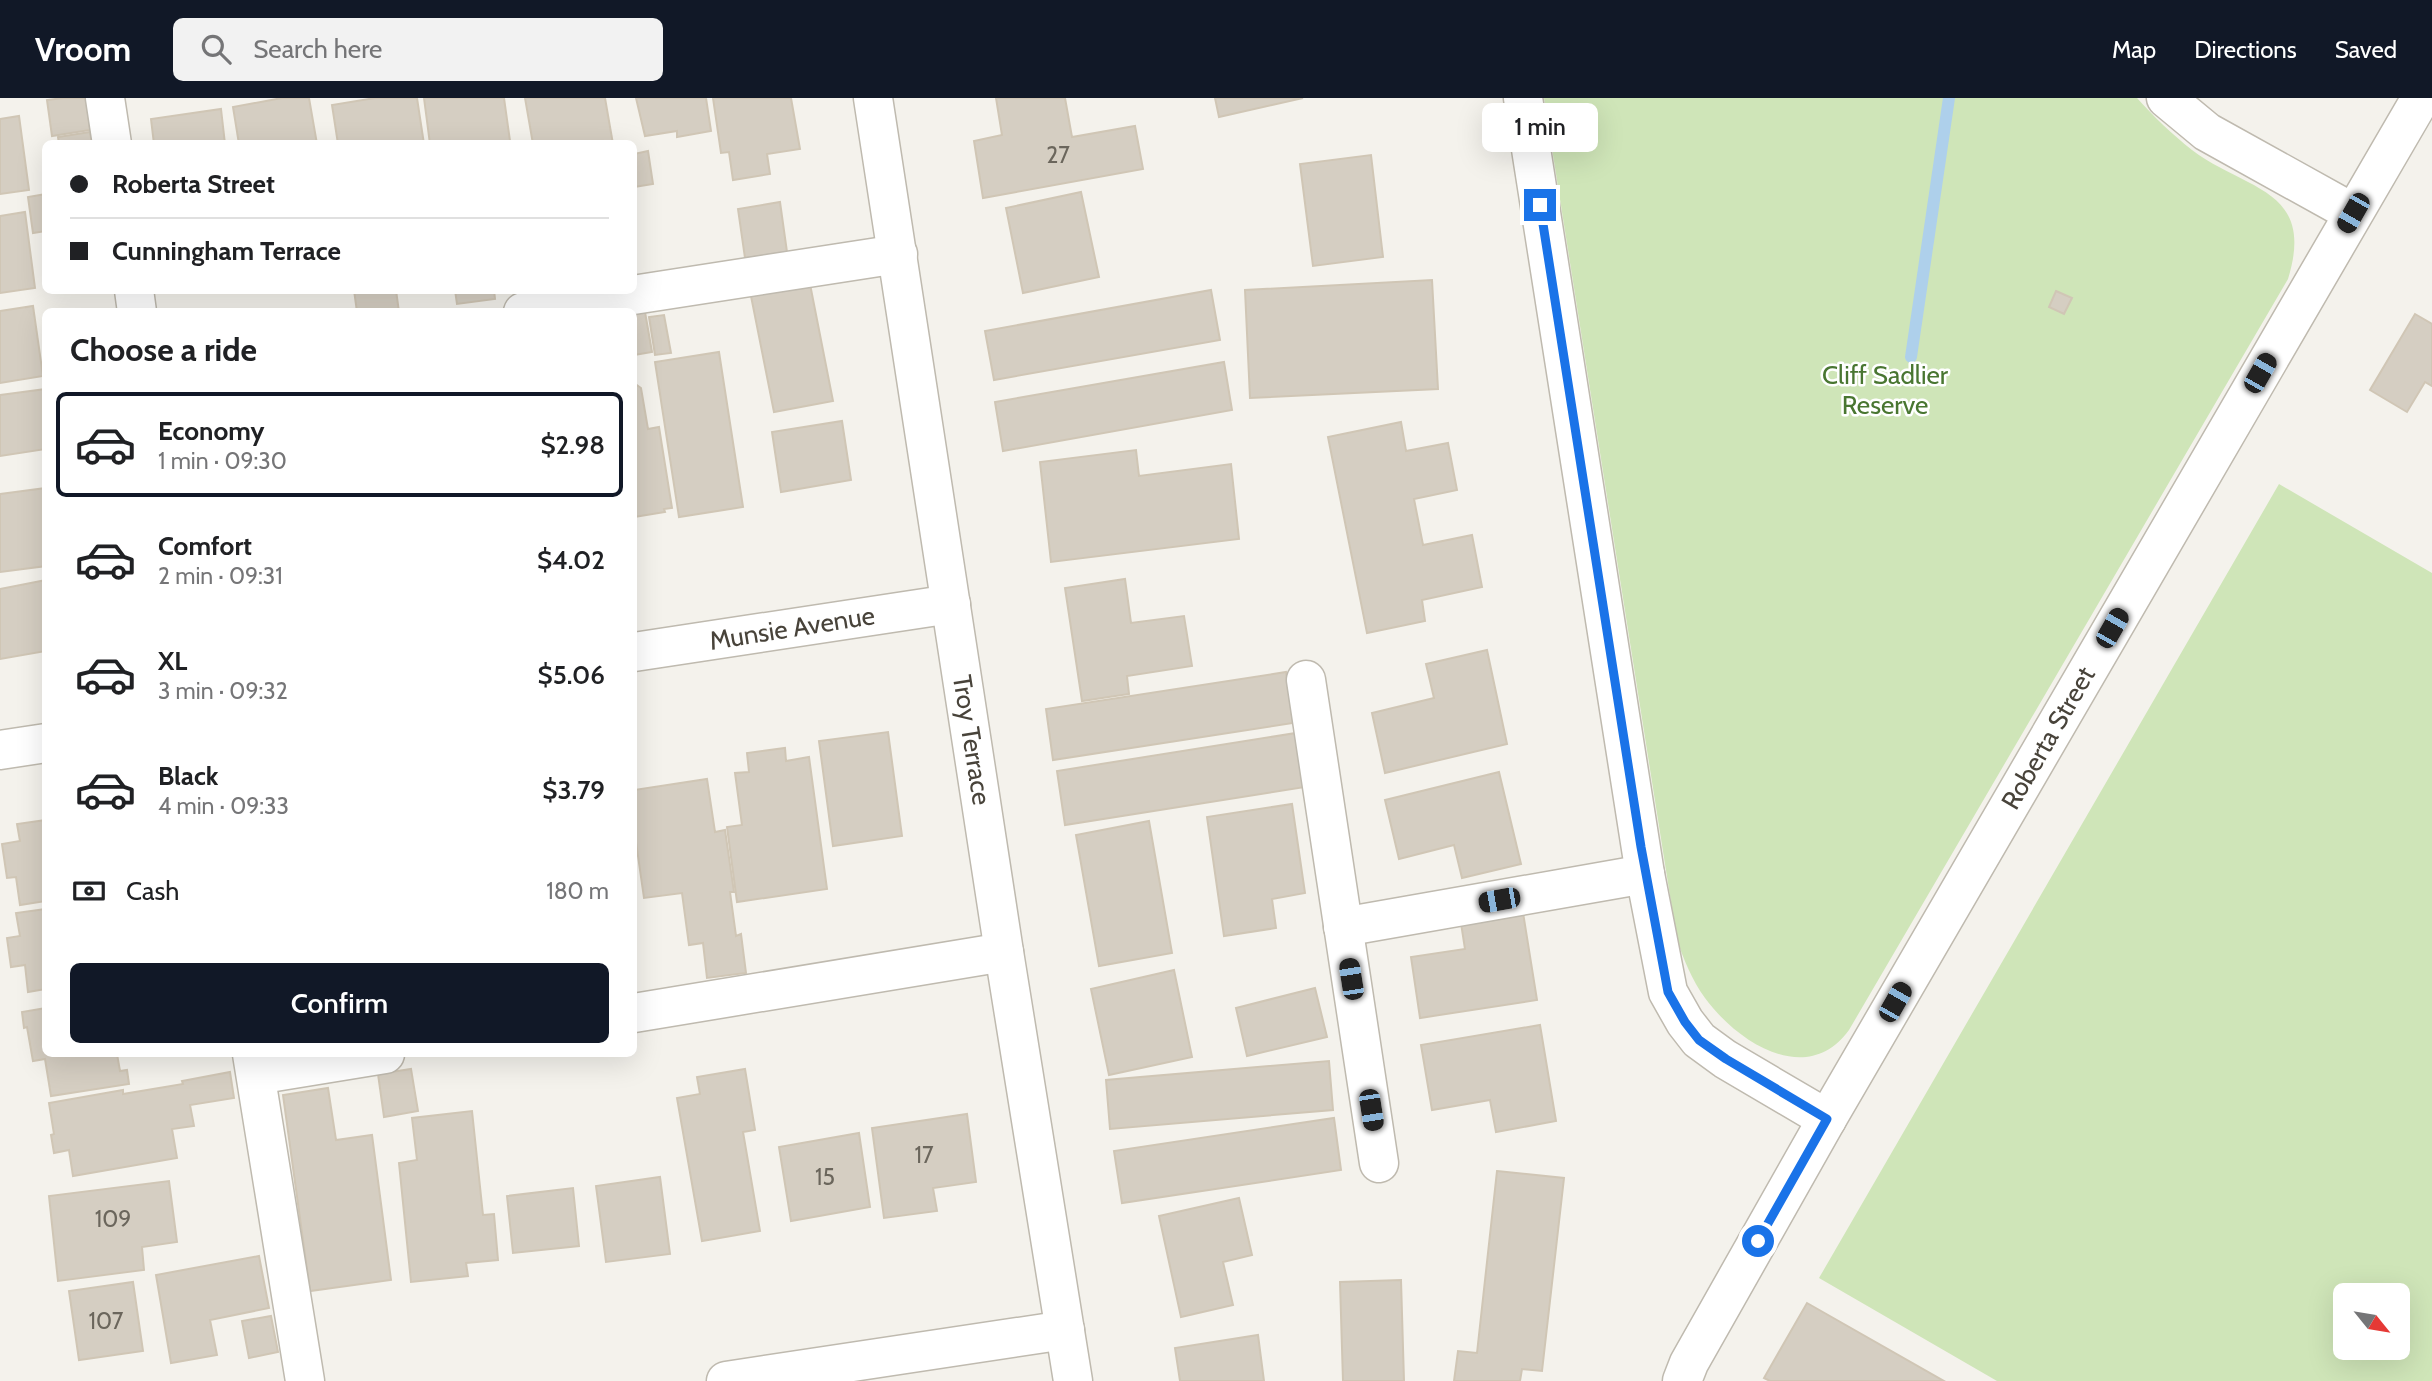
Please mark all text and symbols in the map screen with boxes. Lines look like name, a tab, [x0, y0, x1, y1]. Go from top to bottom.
search box	[173, 18, 663, 81]
text: Vroom	[35, 29, 131, 69]
icon: search	[197, 30, 235, 68]
text: Search here	[253, 33, 382, 65]
text: Map	[2112, 35, 2156, 64]
text: Directions	[2194, 35, 2297, 64]
text: Saved	[2335, 35, 2397, 64]
callout: 1 min	[1482, 104, 1598, 153]
text: 1 min	[1514, 113, 1566, 141]
house number: 27	[1046, 141, 1070, 169]
text: Roberta Street	[112, 168, 275, 200]
route end	[1524, 189, 1556, 221]
car	[2334, 190, 2373, 236]
text: Cunningham Terrace	[112, 235, 341, 267]
text: Choose a ride	[70, 330, 257, 369]
car	[2241, 350, 2280, 396]
park label: Cliff Sadlier Reserve	[1822, 359, 1949, 421]
icon: car	[74, 413, 137, 476]
text: Economy	[158, 415, 264, 447]
text: $2.98	[540, 429, 605, 461]
text: 1 min · 09:30	[158, 447, 287, 475]
icon: car	[74, 528, 137, 591]
text: Comfort	[158, 530, 252, 562]
text: $4.02	[537, 544, 605, 576]
text: 2 min · 09:31	[158, 562, 283, 590]
street label: Munsie Avenue	[707, 599, 877, 657]
car	[2093, 605, 2132, 651]
icon: car	[74, 643, 137, 706]
text: XL	[158, 645, 187, 677]
text: $5.06	[538, 659, 605, 691]
street label: Roberta Street	[1994, 661, 2102, 815]
street label: Troy Terrace	[946, 673, 998, 807]
text: 3 min · 09:32	[158, 677, 288, 705]
icon: car	[74, 758, 137, 821]
text: Black	[158, 760, 218, 792]
text: $3.79	[542, 774, 605, 806]
text: 4 min · 09:33	[158, 792, 289, 820]
icon: cash	[70, 872, 108, 910]
text: Cash	[126, 875, 179, 907]
text: 180 m	[546, 877, 609, 905]
car	[1477, 886, 1522, 914]
car	[1338, 957, 1365, 1001]
button: Confirm	[70, 963, 609, 1043]
car	[1876, 979, 1915, 1025]
car	[1358, 1088, 1385, 1132]
house number: 17	[914, 1141, 934, 1169]
house number: 15	[815, 1163, 835, 1191]
house number: 109	[95, 1205, 131, 1233]
route start	[1742, 1225, 1774, 1257]
north arrow	[2333, 1283, 2410, 1360]
map controls	[2333, 1283, 2410, 1360]
house number: 107	[89, 1307, 124, 1335]

